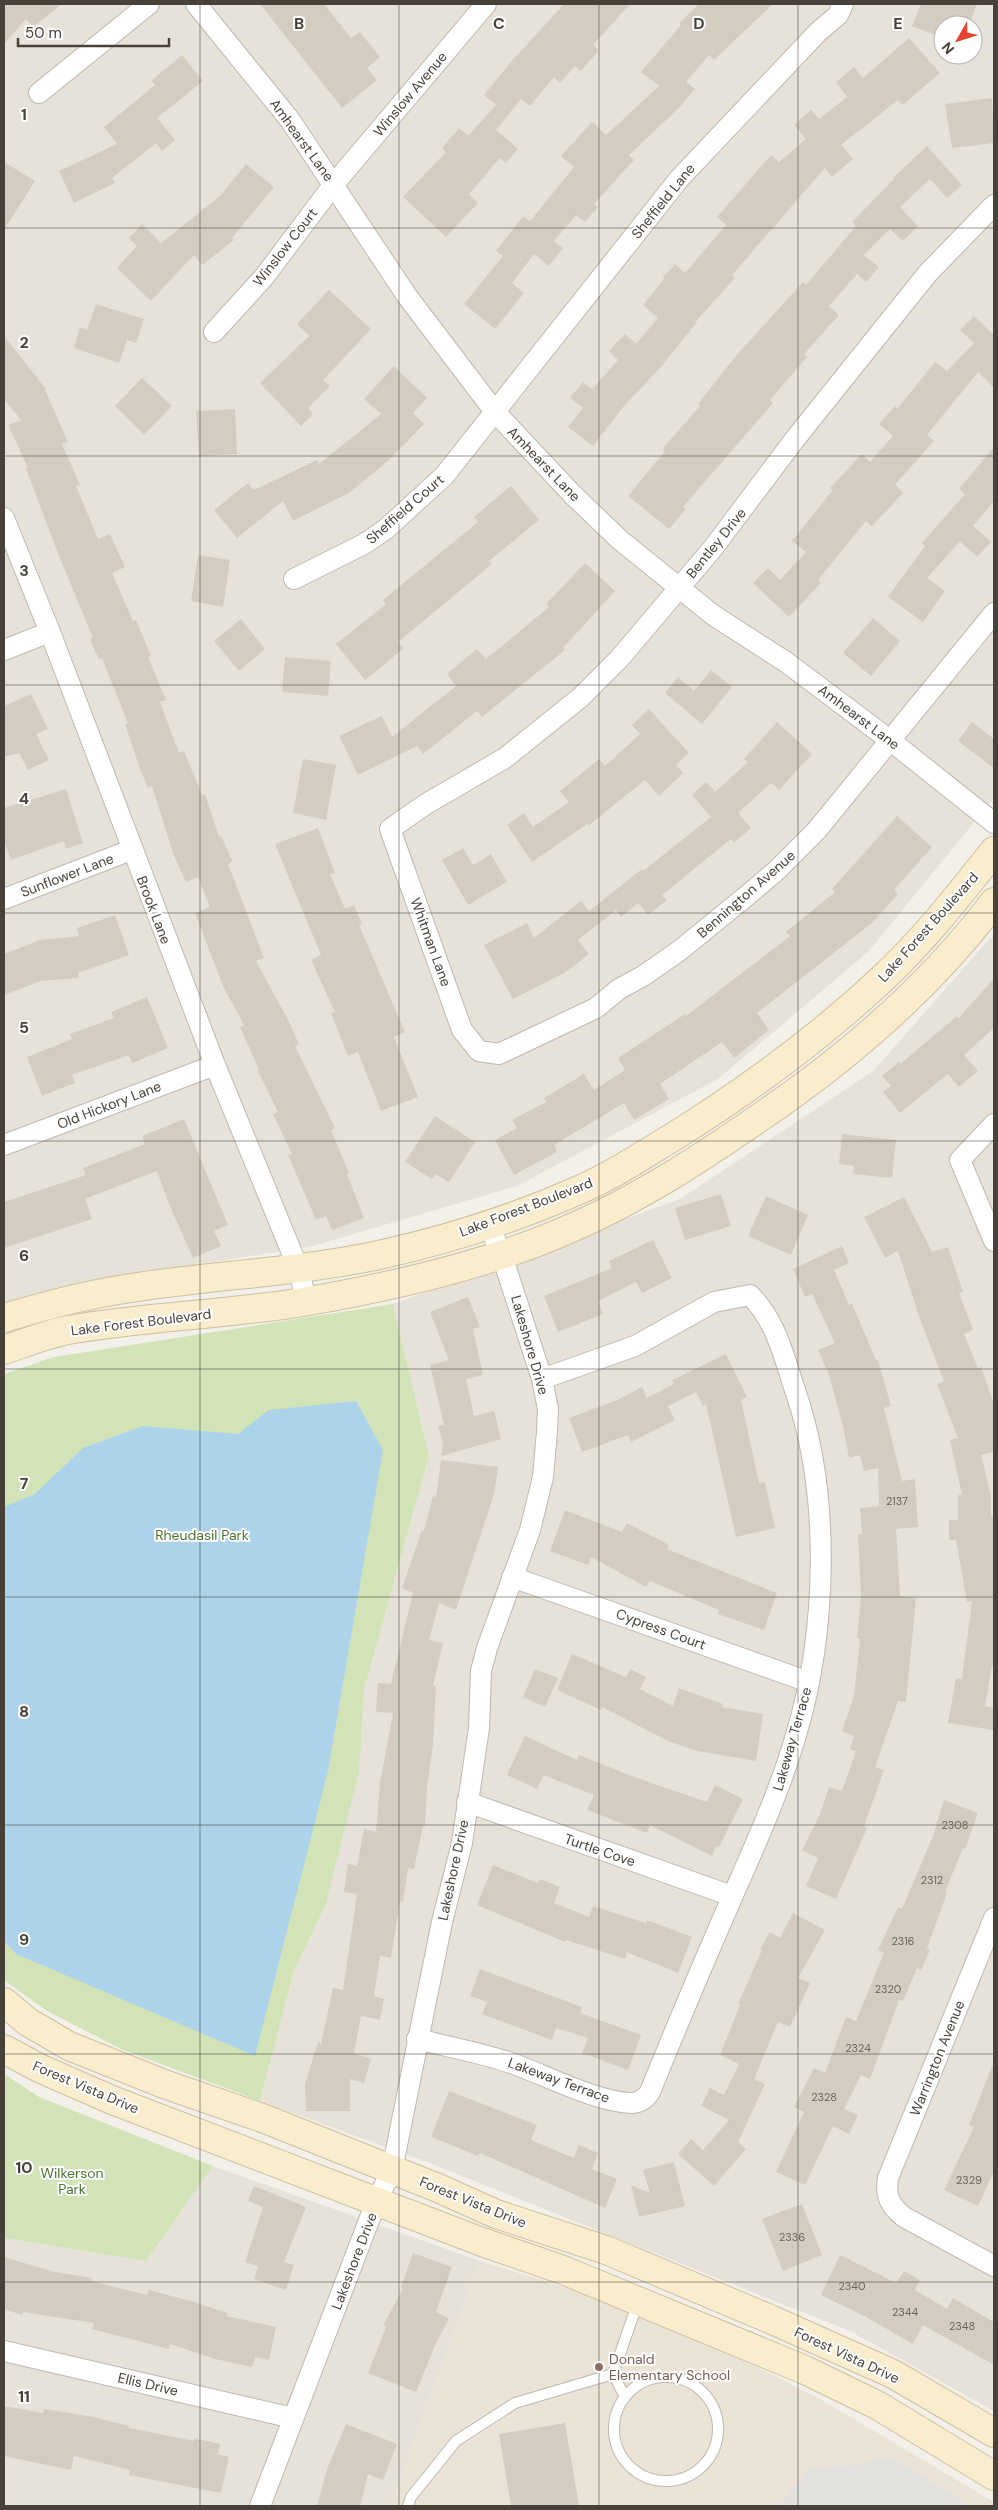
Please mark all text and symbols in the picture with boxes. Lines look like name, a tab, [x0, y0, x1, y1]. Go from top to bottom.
text: B	[294, 13, 304, 34]
text: C	[493, 13, 505, 34]
text: D	[693, 13, 705, 34]
text: E	[893, 13, 903, 34]
scale bar	[18, 15, 169, 47]
north arrow	[933, 15, 983, 65]
text: 50 m	[25, 23, 62, 43]
text: N	[938, 39, 958, 58]
street label: Winslow Avenue	[369, 48, 451, 140]
street label: Amhearst Lane	[266, 95, 338, 185]
text: 1	[21, 104, 27, 125]
street label: Sheffield Lane	[627, 160, 699, 242]
street label: Winslow Court	[249, 204, 321, 290]
text: 2	[19, 332, 29, 353]
street label: Amhearst Lane	[504, 423, 584, 505]
street label: Sheffield Court	[362, 470, 448, 548]
street label: Bentley Drive	[682, 504, 750, 582]
text: 3	[19, 560, 29, 581]
street label: Amhearst Lane	[815, 680, 903, 754]
text: 4	[19, 788, 29, 809]
street label: Bennington Avenue	[693, 846, 799, 942]
street label: Sunflower Lane	[18, 849, 116, 901]
street label: Lake Forest Boulevard	[874, 868, 982, 986]
street label: Brook Lane	[133, 873, 175, 947]
street label: Whitman Lane	[407, 895, 455, 989]
text: 5	[19, 1017, 29, 1038]
street label: Old Hickory Lane	[54, 1077, 164, 1133]
street label: Lake Forest Boulevard	[457, 1173, 595, 1241]
text: 6	[19, 1245, 29, 1266]
street label: Lakeshore Drive	[507, 1293, 553, 1397]
street label: Lake Forest Boulevard	[70, 1304, 212, 1340]
text: 7	[20, 1473, 29, 1494]
house number: 2137	[886, 1494, 908, 1508]
park label: Rheudasil Park	[155, 1526, 249, 1544]
street label: Cypress Court	[614, 1604, 708, 1654]
street label: Lakeway Terrace	[769, 1685, 815, 1793]
text: 8	[19, 1701, 29, 1722]
street label: Lakeshore Drive	[434, 1818, 472, 1922]
house number: 2308	[941, 1818, 969, 1832]
street label: Turtle Cove	[562, 1830, 638, 1871]
house number: 2312	[921, 1873, 943, 1887]
text: 9	[19, 1929, 29, 1950]
house number: 2316	[892, 1934, 915, 1948]
house number: 2320	[875, 1982, 901, 1996]
street label: Warrington Avenue	[906, 1998, 968, 2118]
house number: 2324	[845, 2041, 871, 2055]
street label: Lakeway Terrace	[506, 2053, 612, 2107]
street label: Forest Vista Drive	[30, 2056, 142, 2118]
house number: 2328	[811, 2090, 837, 2104]
text: 10	[15, 2157, 33, 2178]
park label: Wilkerson Park	[40, 2164, 104, 2198]
street label: Forest Vista Drive	[417, 2172, 529, 2232]
house number: 2329	[956, 2173, 982, 2187]
street label: Lakeshore Drive	[327, 2210, 381, 2312]
house number: 2336	[779, 2230, 805, 2244]
house number: 2340	[838, 2279, 866, 2293]
house number: 2344	[892, 2305, 918, 2319]
house number: 2348	[949, 2319, 975, 2333]
street label: Forest Vista Drive	[792, 2323, 902, 2387]
place label: Donald Elementary School	[609, 2350, 730, 2384]
marker: Donald Elementary School	[593, 2361, 605, 2373]
street label: Ellis Drive	[116, 2368, 180, 2400]
text: 11	[18, 2386, 30, 2407]

